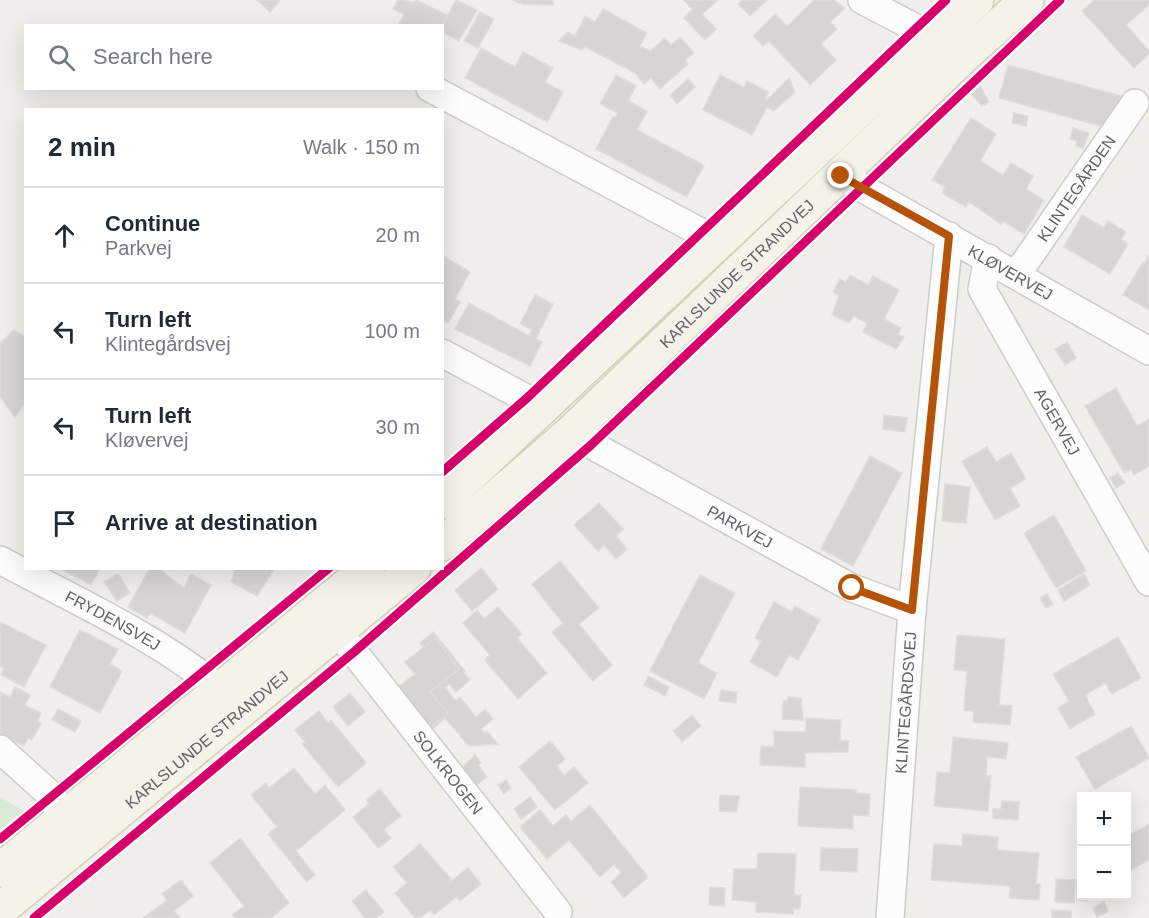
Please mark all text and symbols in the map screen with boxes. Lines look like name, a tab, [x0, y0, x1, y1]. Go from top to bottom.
search box	[24, 24, 444, 90]
icon: search	[45, 41, 78, 74]
text: Search here	[93, 44, 213, 69]
text: 2 min	[48, 132, 116, 162]
street label: KLINTEGÅRDEN	[1034, 133, 1119, 245]
text: Walk · 150 m	[303, 136, 420, 158]
route end	[827, 162, 853, 188]
street label: KARLSLUNDE STRANDVEJ	[657, 196, 817, 351]
text: Continue	[105, 211, 200, 236]
icon: ahead	[48, 219, 81, 252]
text: 20 m	[376, 224, 420, 246]
text: Parkvej	[105, 237, 172, 259]
street label: KLØVERVEJ	[965, 242, 1055, 303]
text: Turn left	[105, 307, 191, 332]
icon: left	[48, 315, 81, 348]
text: 100 m	[364, 320, 420, 342]
text: Klintegårdsvej	[105, 333, 231, 355]
street label: AGERVEJ	[1031, 385, 1083, 458]
text: Turn left	[105, 403, 191, 428]
icon: left	[48, 411, 81, 444]
text: 30 m	[376, 416, 420, 438]
text: Kløvervej	[105, 429, 188, 451]
street label: PARKVEJ	[704, 502, 775, 552]
icon: arrive	[48, 507, 81, 540]
text: Arrive at destination	[105, 510, 318, 535]
route start	[838, 574, 864, 600]
street label: FRYDENSVEJ	[62, 588, 163, 654]
street label: KLINTEGÅRDSVEJ	[892, 631, 919, 774]
street label: KARLSLUNDE STRANDVEJ	[122, 667, 292, 812]
street label: SOLKROGEN	[410, 727, 486, 818]
map controls	[1077, 792, 1131, 900]
button: +	[1077, 792, 1131, 846]
button: −	[1077, 846, 1131, 900]

